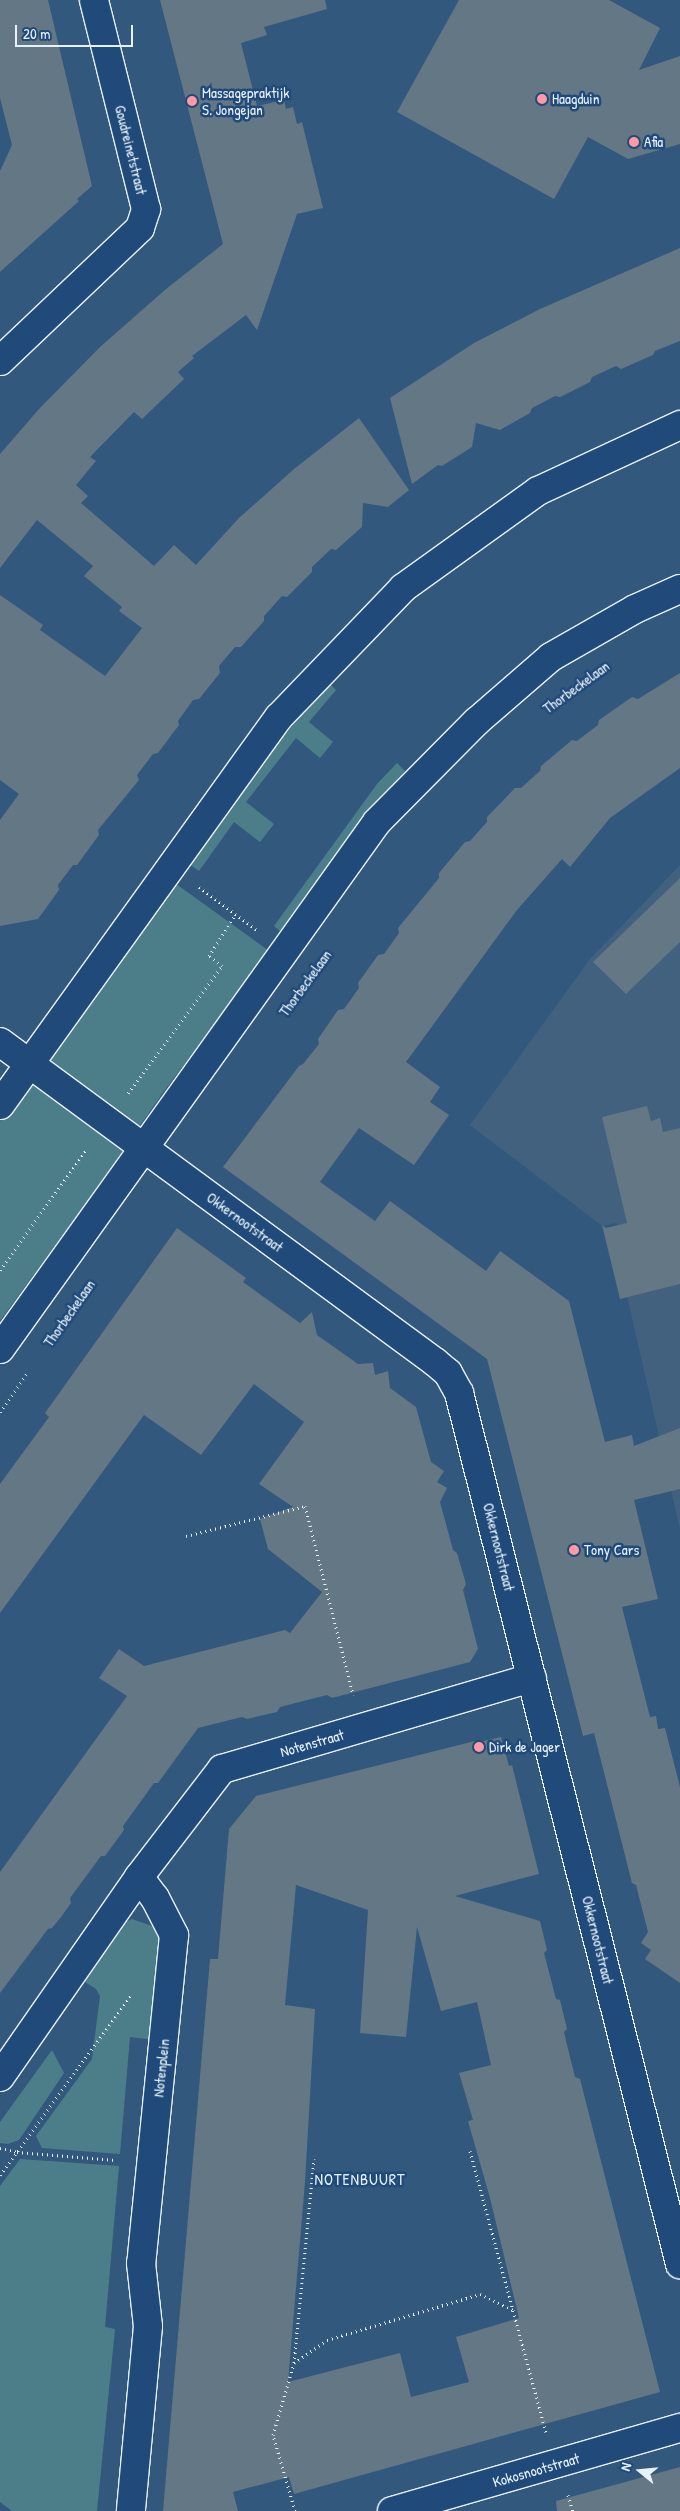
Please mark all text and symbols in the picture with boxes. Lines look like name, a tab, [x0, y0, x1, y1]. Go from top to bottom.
scale bar	[18, 15, 135, 47]
text: 20 m	[23, 23, 50, 44]
place label: Massagepraktijk S. Jongejan	[202, 83, 289, 118]
place label: Haagduin	[552, 90, 599, 108]
marker: Haagduin	[536, 93, 548, 105]
marker: Massagepraktijk S. Jongejan	[186, 95, 198, 107]
street label: Goudreinetstraat	[111, 103, 151, 197]
place label: Afia	[644, 133, 663, 151]
marker: Afia	[628, 136, 640, 148]
street label: Thorbeckelaan	[539, 657, 613, 717]
street label: Thorbeckelaan	[275, 946, 335, 1020]
street label: Okkernootstraat	[203, 1188, 287, 1256]
street label: Thorbeckelaan	[39, 1276, 99, 1350]
street label: Okkernootstraat	[479, 1501, 519, 1593]
place label: Tony Cars	[584, 1541, 639, 1559]
marker: Tony Cars	[568, 1544, 580, 1556]
street label: Notenstraat	[278, 1725, 346, 1761]
place label: Dirk de Jager	[489, 1738, 560, 1756]
marker: Dirk de Jager	[473, 1741, 485, 1753]
street label: Okkernootstraat	[578, 1894, 618, 1986]
street label: Notenplein	[149, 2038, 173, 2098]
district label: NOTENBUURT	[313, 2169, 407, 2189]
north arrow	[615, 2446, 665, 2496]
street label: Kokosnootstraat	[490, 2449, 582, 2491]
text: N	[615, 2460, 635, 2473]

